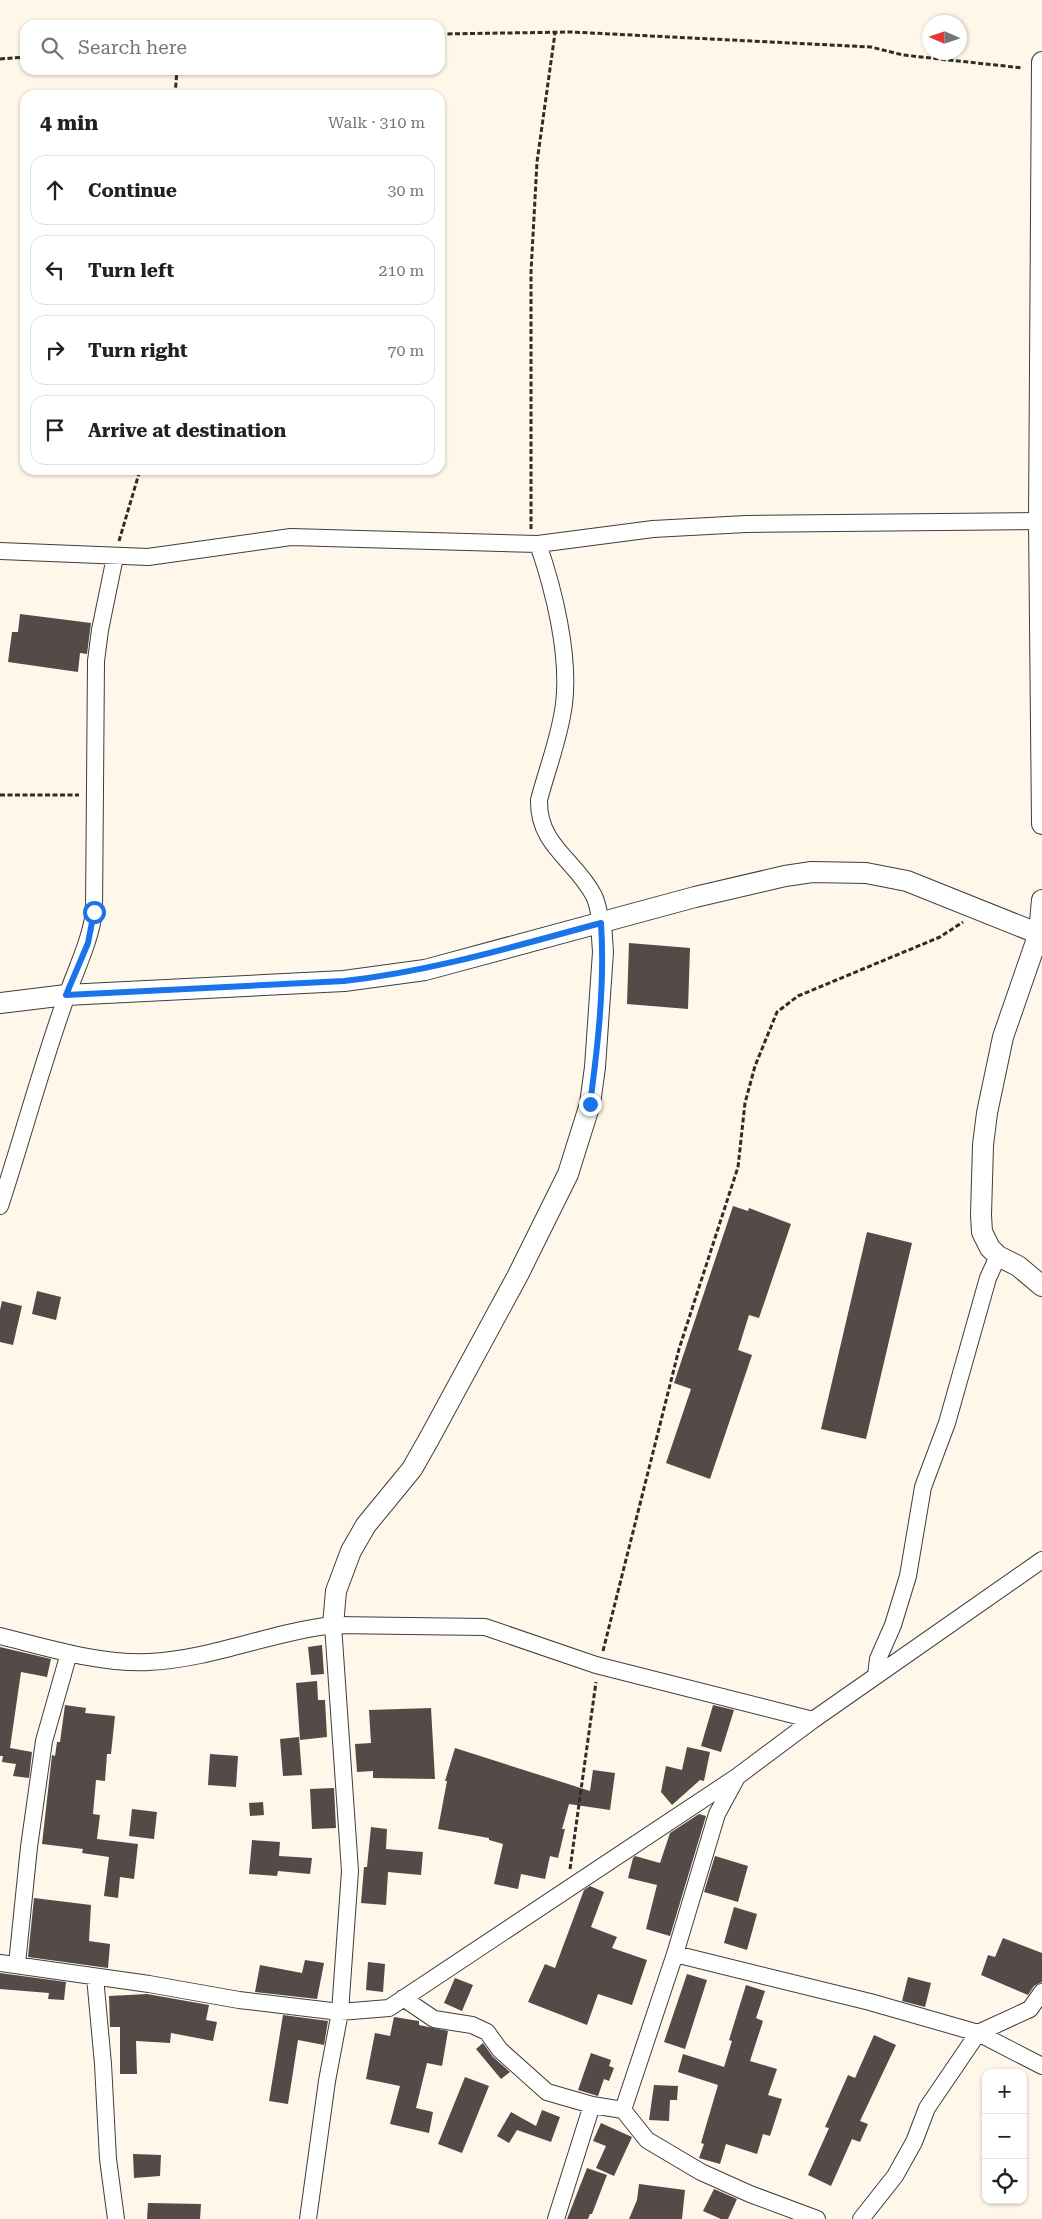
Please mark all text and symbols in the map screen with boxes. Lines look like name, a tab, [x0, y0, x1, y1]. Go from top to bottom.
north arrow	[922, 15, 967, 60]
search box	[20, 20, 445, 75]
icon: search	[38, 34, 66, 62]
text: Search here	[78, 36, 187, 59]
text: 4 min	[40, 111, 98, 135]
text: Walk · 310 m	[328, 113, 425, 132]
icon: ahead	[41, 176, 69, 204]
text: Continue	[88, 179, 177, 202]
text: 30 m	[387, 181, 424, 200]
icon: left	[41, 256, 69, 284]
text: Turn left	[88, 259, 174, 282]
text: 210 m	[378, 261, 424, 280]
icon: right	[41, 336, 69, 364]
text: Turn right	[88, 339, 188, 362]
text: 70 m	[387, 341, 424, 360]
icon: arrive	[41, 416, 69, 444]
text: Arrive at destination	[88, 419, 286, 442]
route start	[83, 901, 106, 924]
route end	[579, 1093, 602, 1116]
map controls	[982, 2069, 1027, 2204]
button: +	[982, 2069, 1027, 2114]
button: −	[982, 2114, 1027, 2159]
button: locate	[982, 2159, 1027, 2204]

